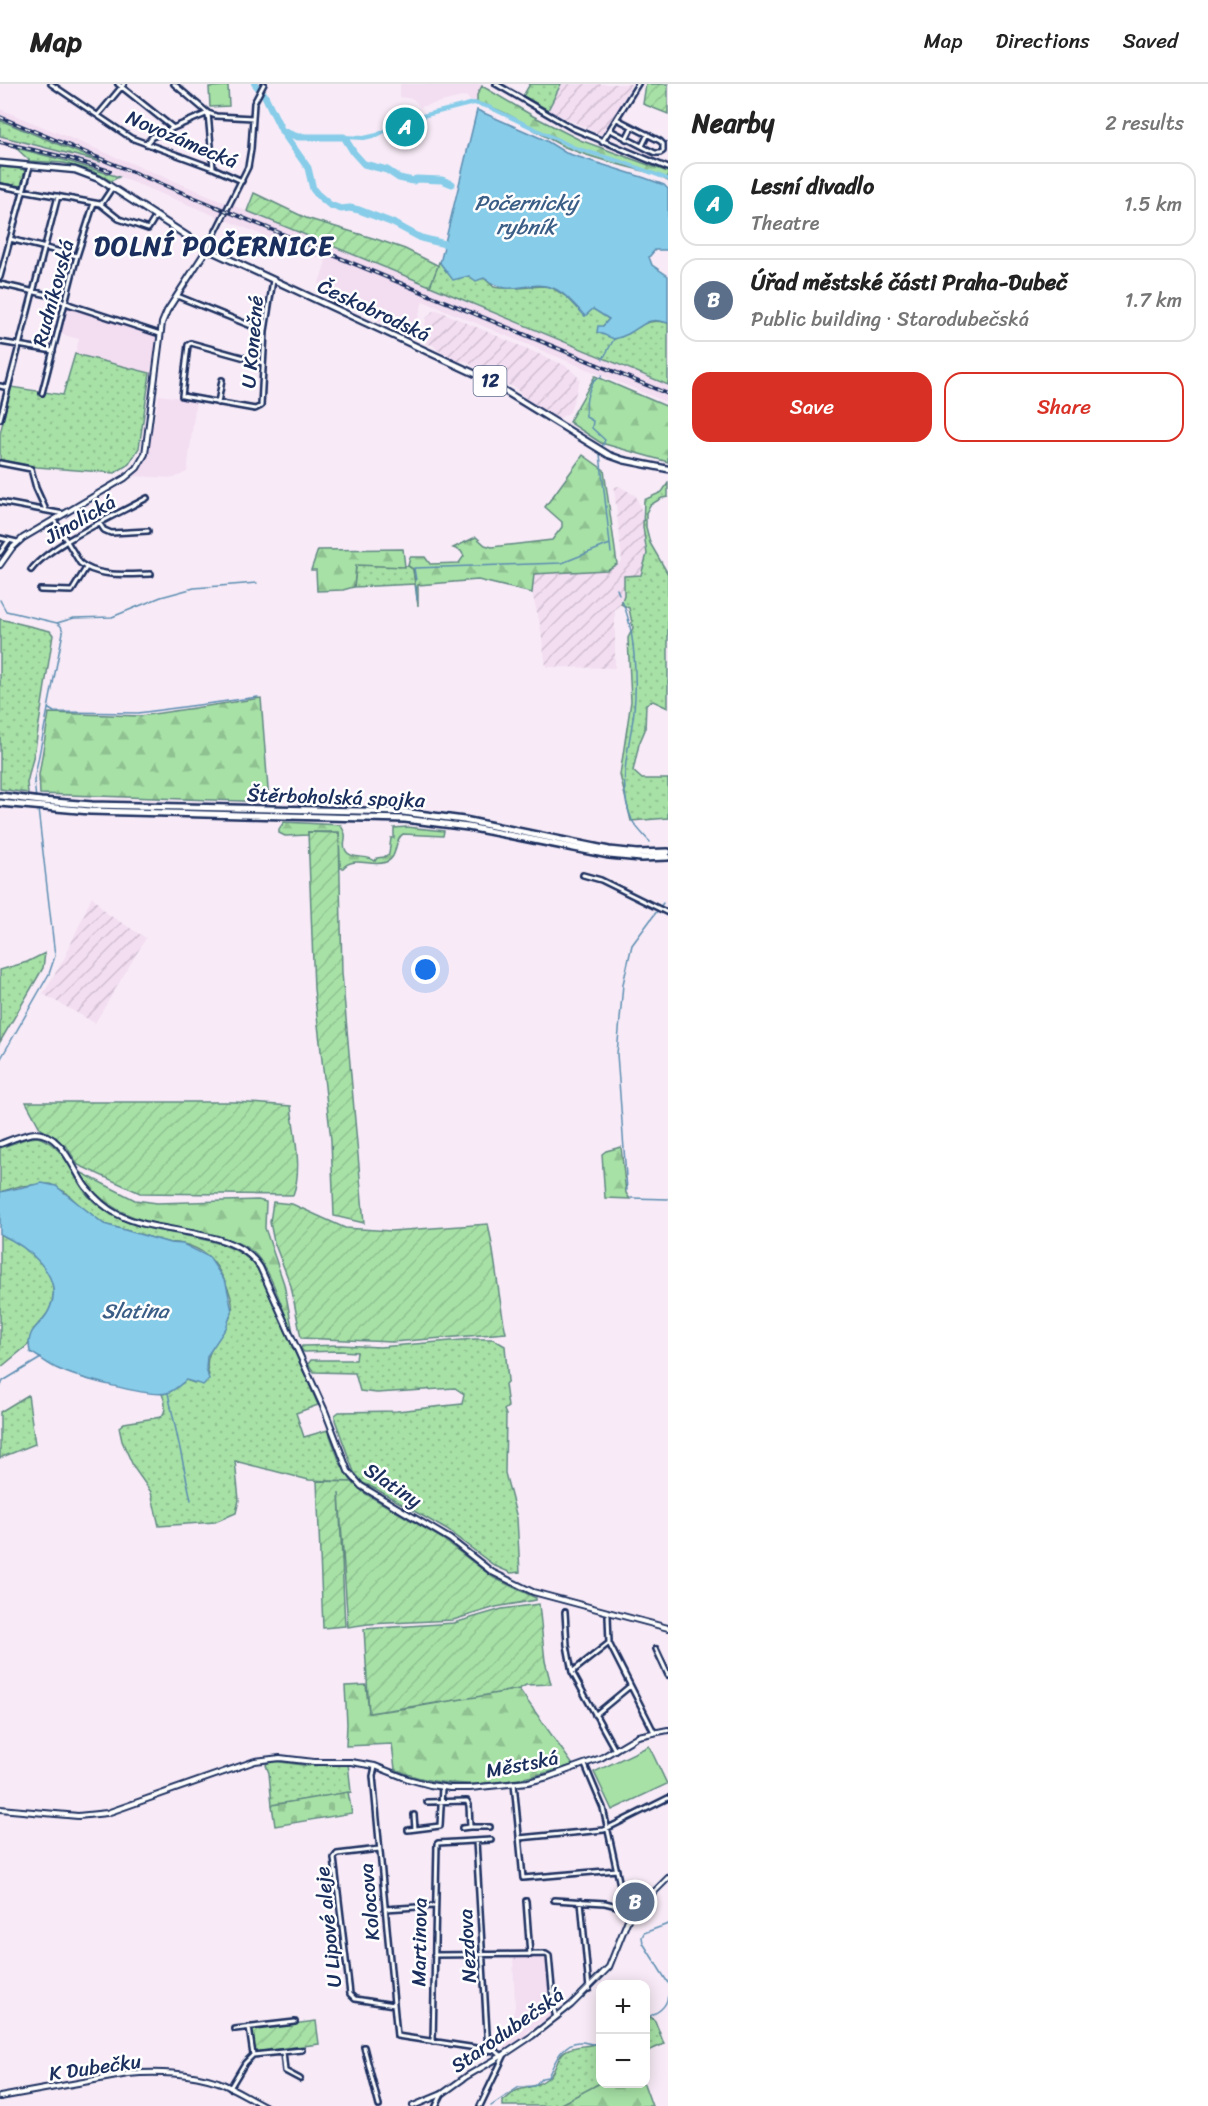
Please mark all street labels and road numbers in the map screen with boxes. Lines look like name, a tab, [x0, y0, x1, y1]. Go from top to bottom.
street label: Novozámecká	[120, 100, 243, 179]
street label: Rudníkovská	[22, 236, 85, 351]
street label: Českobrodská	[312, 269, 436, 352]
street label: U Konečné	[231, 294, 274, 390]
road number: 12	[474, 366, 506, 396]
street label: Jinolická	[37, 485, 123, 555]
street label: Štěrboholská spojka	[246, 777, 427, 818]
street label: Slatiny	[356, 1453, 429, 1518]
street label: Městská	[483, 1740, 561, 1789]
street label: Kolocova	[349, 1862, 390, 1942]
street label: U Lipové aleje	[305, 1865, 352, 1989]
street label: Martinova	[401, 1897, 438, 1987]
street label: Nezdova	[448, 1908, 487, 1984]
street label: Starodubečská	[443, 1978, 571, 2083]
street label: K Dubečku	[47, 2044, 144, 2091]

